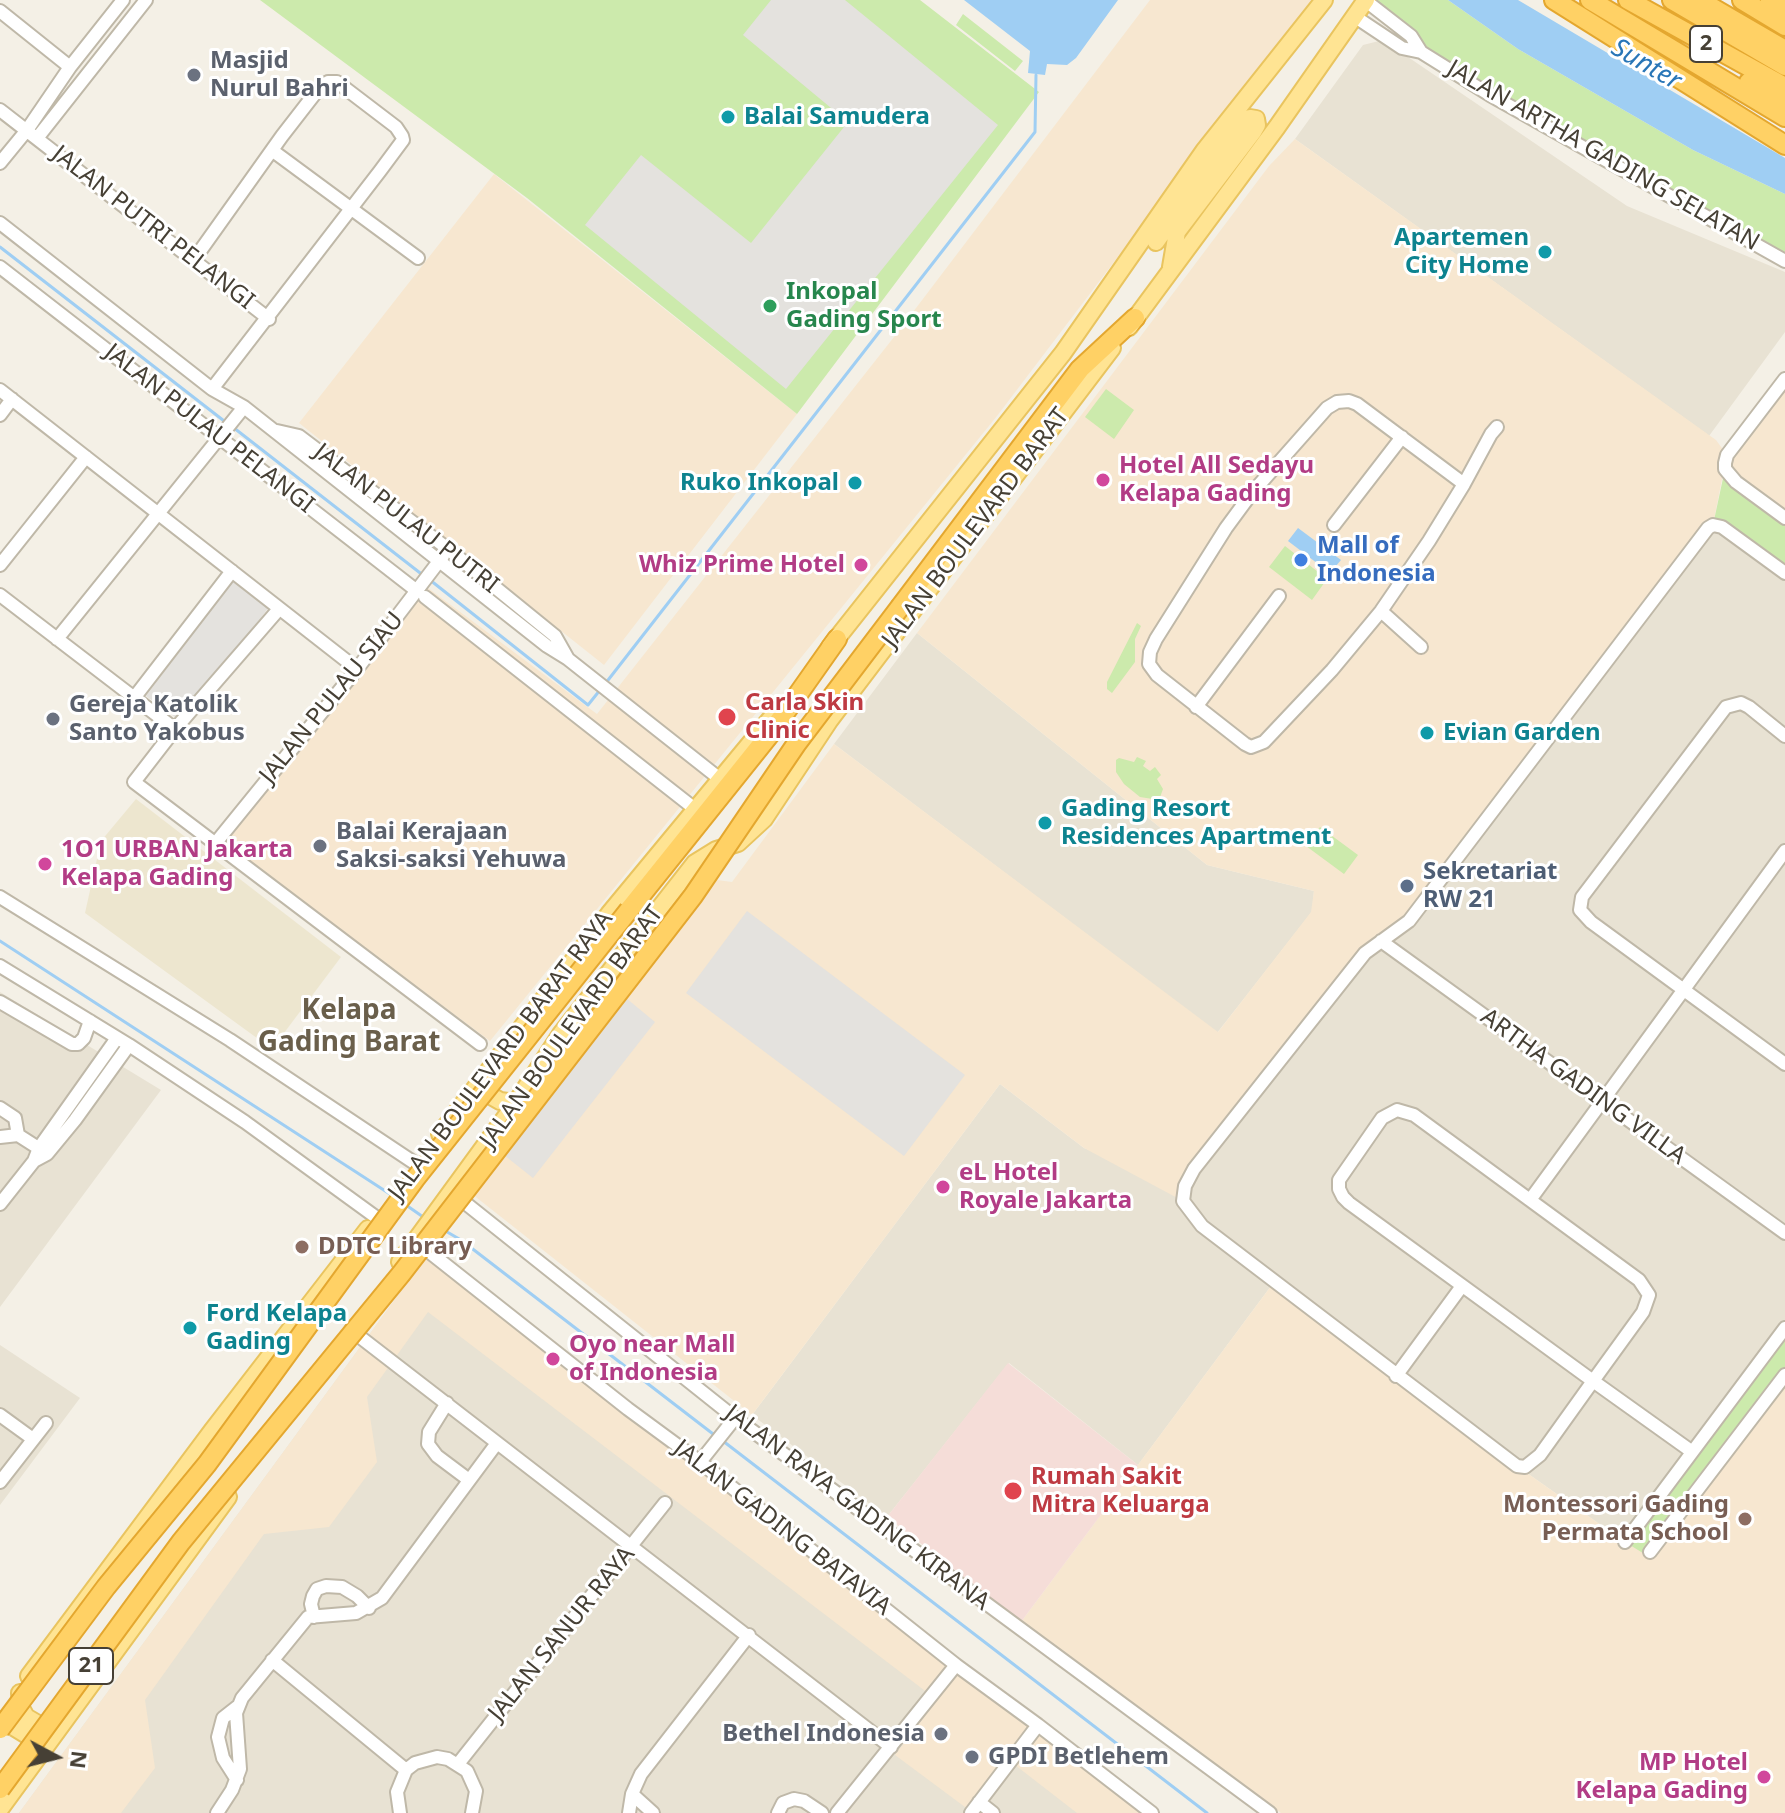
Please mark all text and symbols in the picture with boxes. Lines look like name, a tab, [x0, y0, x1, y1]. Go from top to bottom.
road number: 2	[1690, 26, 1722, 62]
water label: Sunter	[1606, 33, 1686, 97]
place label: Masjid Nurul Bahri	[210, 47, 349, 103]
street label: JALAN ARTHA GADING SELATAN	[1442, 55, 1764, 257]
marker: Masjid Nurul Bahri	[185, 66, 203, 84]
place label: Balai Samudera	[744, 103, 930, 131]
marker: Balai Samudera	[719, 108, 737, 126]
street label: JALAN PUTRI PELANGI	[46, 140, 260, 316]
place label: Apartemen City Home	[1394, 224, 1529, 280]
marker: Apartemen City Home	[1536, 243, 1554, 261]
place label: Inkopal Gading Sport	[786, 278, 942, 334]
marker: Inkopal Gading Sport	[761, 297, 779, 315]
street label: JALAN PULAU PELANGI	[99, 338, 319, 520]
street label: JALAN BOULEVARD BARAT	[877, 403, 1075, 653]
street label: JALAN PULAU PUTRI	[308, 438, 504, 600]
place label: Hotel All Sedayu Kelapa Gading	[1119, 452, 1314, 508]
place label: Ruko Inkopal	[680, 469, 839, 497]
marker: Hotel All Sedayu Kelapa Gading	[1094, 471, 1112, 489]
marker: Ruko Inkopal	[846, 474, 864, 492]
place label: Mall of Indonesia	[1317, 532, 1436, 588]
place label: Whiz Prime Hotel	[639, 551, 845, 579]
marker: Mall of Indonesia	[1292, 551, 1310, 569]
marker: Whiz Prime Hotel	[852, 556, 870, 574]
street label: JALAN PULAU SIAU	[254, 606, 410, 790]
place label: Carla Skin Clinic	[745, 689, 864, 745]
place label: Gereja Katolik Santo Yakobus	[69, 691, 245, 747]
marker: Carla Skin Clinic	[716, 706, 738, 728]
marker: Gereja Katolik Santo Yakobus	[44, 710, 62, 728]
place label: Evian Garden	[1443, 719, 1601, 747]
marker: Evian Garden	[1418, 724, 1436, 742]
place label: Gading Resort Residences Apartment	[1061, 795, 1331, 851]
marker: Gading Resort Residences Apartment	[1036, 814, 1054, 832]
place label: Balai Kerajaan Saksi-saksi Yehuwa	[336, 818, 566, 874]
place label: 1O1 URBAN Jakarta Kelapa Gading	[61, 836, 293, 892]
marker: Balai Kerajaan Saksi-saksi Yehuwa	[311, 837, 329, 855]
marker: 1O1 URBAN Jakarta Kelapa Gading	[36, 855, 54, 873]
place label: Sekretariat RW 21	[1423, 858, 1557, 914]
marker: Sekretariat RW 21	[1398, 877, 1416, 895]
street label: JALAN BOULEVARD BARAT	[474, 900, 670, 1154]
street label: JALAN BOULEVARD BARAT RAYA	[383, 906, 619, 1206]
district label: Kelapa Gading Barat	[258, 994, 440, 1060]
street label: ARTHA GADING VILLA	[1475, 1003, 1691, 1171]
place label: eL Hotel Royale Jakarta	[959, 1159, 1132, 1215]
marker: eL Hotel Royale Jakarta	[934, 1178, 952, 1196]
place label: DDTC Library	[318, 1233, 472, 1261]
marker: DDTC Library	[293, 1238, 311, 1256]
place label: Ford Kelapa Gading	[206, 1300, 347, 1356]
marker: Ford Kelapa Gading	[181, 1319, 199, 1337]
place label: Oyo near Mall of Indonesia	[569, 1331, 736, 1387]
marker: Oyo near Mall of Indonesia	[544, 1350, 562, 1368]
street label: JALAN RAYA GADING KIRANA	[719, 1399, 995, 1617]
street label: JALAN GADING BATAVIA	[668, 1434, 896, 1622]
place label: Rumah Sakit Mitra Keluarga	[1031, 1463, 1210, 1519]
marker: Rumah Sakit Mitra Keluarga	[1002, 1480, 1024, 1502]
place label: Montessori Gading Permata School	[1503, 1491, 1729, 1547]
marker: Montessori Gading Permata School	[1736, 1510, 1754, 1528]
street label: JALAN SANUR RAYA	[483, 1541, 641, 1727]
road number: 21	[69, 1648, 113, 1684]
north arrow	[16, 1717, 96, 1797]
place label: Bethel Indonesia	[722, 1720, 925, 1748]
marker: Bethel Indonesia	[932, 1725, 950, 1743]
place label: GPDI Betlehem	[988, 1743, 1169, 1771]
marker: GPDI Betlehem	[963, 1748, 981, 1766]
text: N	[64, 1749, 96, 1771]
place label: MP Hotel Kelapa Gading	[1576, 1749, 1748, 1805]
marker: MP Hotel Kelapa Gading	[1755, 1768, 1773, 1786]

